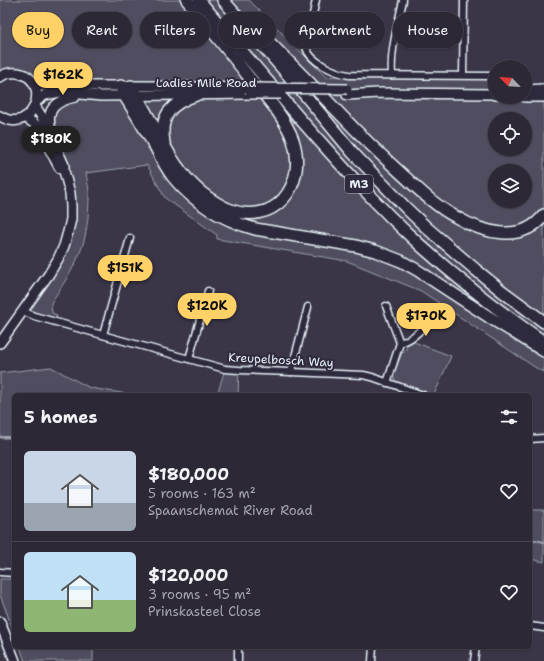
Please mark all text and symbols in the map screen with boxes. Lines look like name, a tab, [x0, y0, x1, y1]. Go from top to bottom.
chip: Buy	[12, 12, 64, 48]
chip: Rent	[72, 12, 132, 48]
chip: Filters	[140, 12, 210, 48]
chip: New	[218, 12, 276, 48]
chip: Apartment	[284, 12, 385, 48]
chip: House	[393, 12, 463, 48]
north arrow	[488, 60, 532, 104]
map controls	[488, 60, 532, 208]
pin: $162K	[35, 62, 91, 96]
text: $162K	[43, 66, 83, 83]
street label: Ladies Mile Road	[156, 75, 257, 91]
button: locate	[488, 112, 532, 156]
pin: $180K	[23, 126, 79, 160]
text: $180K	[30, 130, 72, 147]
button: layers	[488, 164, 532, 208]
road number: M3	[345, 175, 373, 193]
pin: $151K	[97, 255, 153, 289]
text: $151K	[107, 259, 143, 276]
pin: $120K	[179, 293, 235, 327]
text: $120K	[187, 297, 227, 314]
pin: $170K	[398, 303, 454, 337]
text: $170K	[405, 307, 447, 324]
street label: Kreupelbosch Way	[228, 349, 334, 371]
text: 5 homes	[24, 406, 97, 428]
icon: filters	[498, 406, 520, 428]
text: $180,000	[148, 463, 229, 485]
icon: home	[56, 467, 104, 515]
icon: heart	[498, 480, 520, 502]
text: 5 rooms · 163 m²	[148, 485, 256, 502]
text: Spaanschemat River Road	[148, 502, 313, 519]
text: $120,000	[148, 564, 229, 586]
icon: home	[56, 568, 104, 616]
icon: heart	[498, 581, 520, 603]
text: 3 rooms · 95 m²	[148, 586, 251, 603]
text: Prinskasteel Close	[148, 603, 261, 620]

